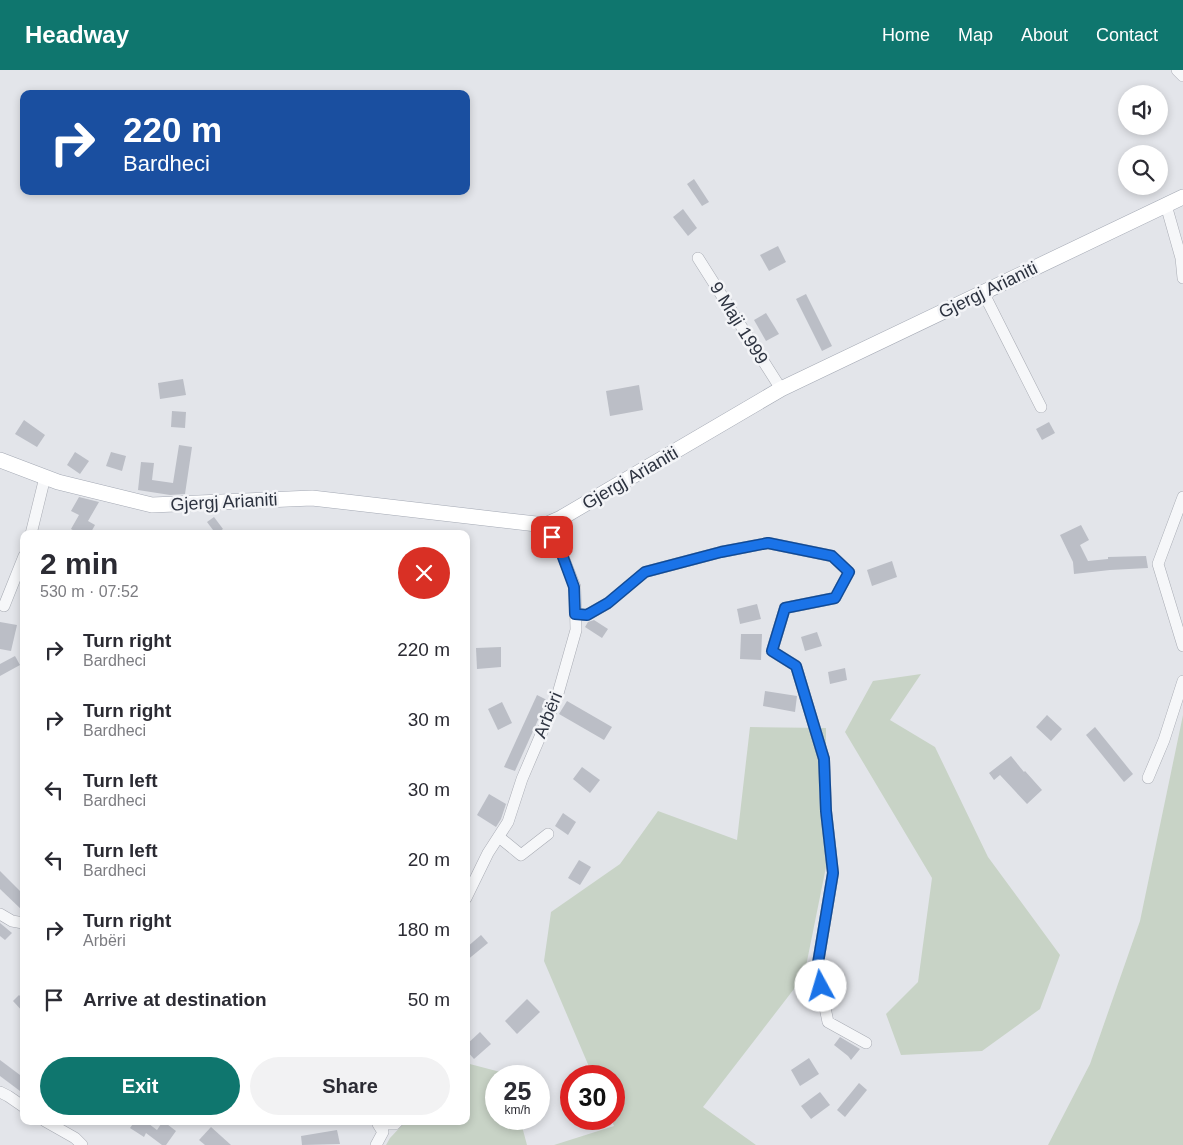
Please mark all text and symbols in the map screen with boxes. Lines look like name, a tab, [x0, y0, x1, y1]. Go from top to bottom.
text: Headway	[25, 21, 129, 48]
text: Home	[882, 25, 930, 45]
text: Map	[958, 25, 993, 45]
text: About	[1021, 25, 1068, 45]
text: Contact	[1096, 25, 1158, 45]
map controls	[1118, 85, 1168, 195]
button: sound	[1118, 85, 1168, 135]
icon: right	[40, 110, 105, 175]
text: 220 m	[123, 110, 222, 149]
button: search	[1118, 145, 1168, 195]
text: Bardheci	[123, 151, 210, 176]
street label: Gjergj Arianiti	[936, 258, 1040, 322]
street label: 9 Maji 1999	[706, 278, 772, 368]
street label: Gjergj Arianiti	[579, 443, 681, 513]
street label: Gjergj Arianiti	[170, 489, 278, 515]
pin	[531, 516, 573, 558]
icon: arrive	[538, 523, 566, 551]
text: 2 min	[40, 547, 118, 580]
button: close	[398, 547, 450, 599]
text: 530 m · 07:52	[40, 583, 139, 600]
text: Turn right	[83, 630, 171, 651]
icon: right	[40, 636, 68, 664]
text: 220 m	[397, 639, 450, 660]
text: Bardheci	[83, 652, 146, 669]
street label: Arbëri	[530, 689, 566, 741]
text: Turn right	[83, 700, 171, 721]
icon: right	[40, 706, 68, 734]
text: 30 m	[408, 709, 450, 730]
text: Bardheci	[83, 722, 146, 739]
text: Turn left	[83, 770, 158, 791]
icon: left	[40, 776, 68, 804]
text: 30 m	[408, 779, 450, 800]
text: Bardheci	[83, 792, 146, 809]
text: Turn left	[83, 840, 158, 861]
icon: left	[40, 846, 68, 874]
text: 20 m	[408, 849, 450, 870]
text: Bardheci	[83, 862, 146, 879]
text: Turn right	[83, 910, 171, 931]
icon: right	[40, 916, 68, 944]
text: 180 m	[397, 919, 450, 940]
text: Arbëri	[83, 932, 126, 949]
position arrow	[794, 959, 846, 1011]
icon: arrive	[40, 986, 68, 1014]
text: Arrive at destination	[83, 989, 267, 1010]
text: 50 m	[408, 989, 450, 1010]
button: Exit	[40, 1057, 240, 1115]
button: Share	[250, 1057, 450, 1115]
speed limit sign: 30	[560, 1065, 625, 1130]
text: 25	[504, 1077, 531, 1105]
text: km/h	[504, 1103, 531, 1117]

